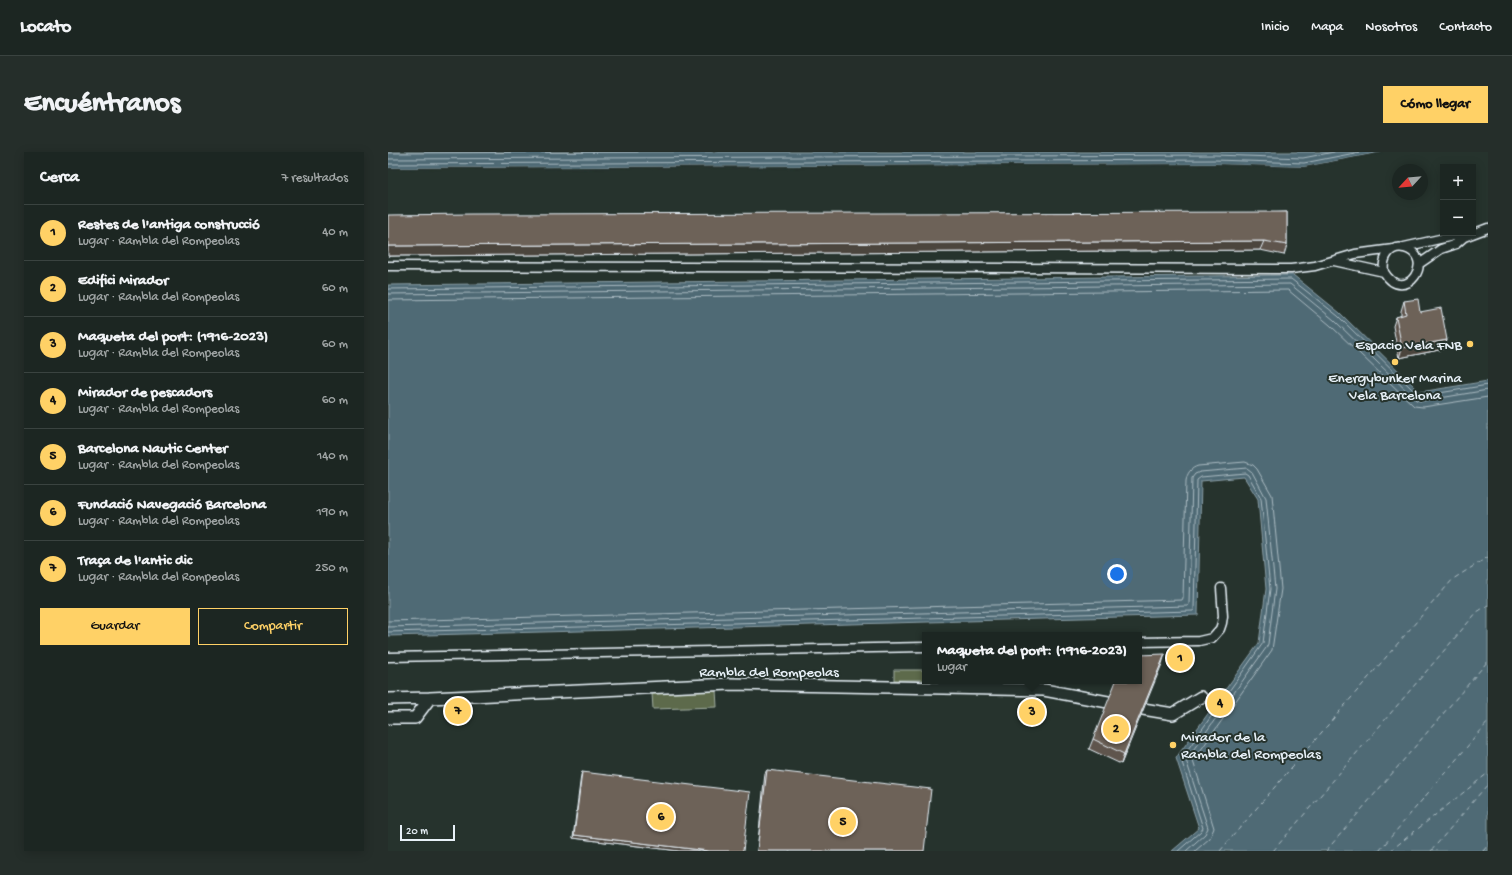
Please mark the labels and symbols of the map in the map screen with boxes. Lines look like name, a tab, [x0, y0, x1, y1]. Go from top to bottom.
north arrow	[1392, 164, 1428, 200]
place label: Espacio Vela FNB	[1355, 337, 1462, 355]
marker: Espacio Vela FNB	[1465, 339, 1475, 349]
marker: Energybunker Marina Vela Barcelona	[1390, 357, 1400, 367]
place label: Energybunker Marina Vela Barcelona	[1328, 370, 1462, 405]
your location	[1107, 564, 1127, 584]
pin: 1	[1167, 643, 1193, 673]
street label: Rambla del Rompeolas	[699, 664, 839, 682]
pin: 4	[1207, 688, 1233, 718]
pin: 7	[445, 696, 471, 726]
pin: 3	[1019, 697, 1045, 727]
pin: 2	[1103, 714, 1129, 744]
place label: Mirador de la Rambla del Rompeolas	[1181, 729, 1321, 764]
marker: Mirador de la Rambla del Rompeolas	[1168, 740, 1178, 750]
pin: 6	[648, 802, 674, 832]
pin: 5	[830, 807, 856, 837]
scale bar	[400, 823, 455, 842]

